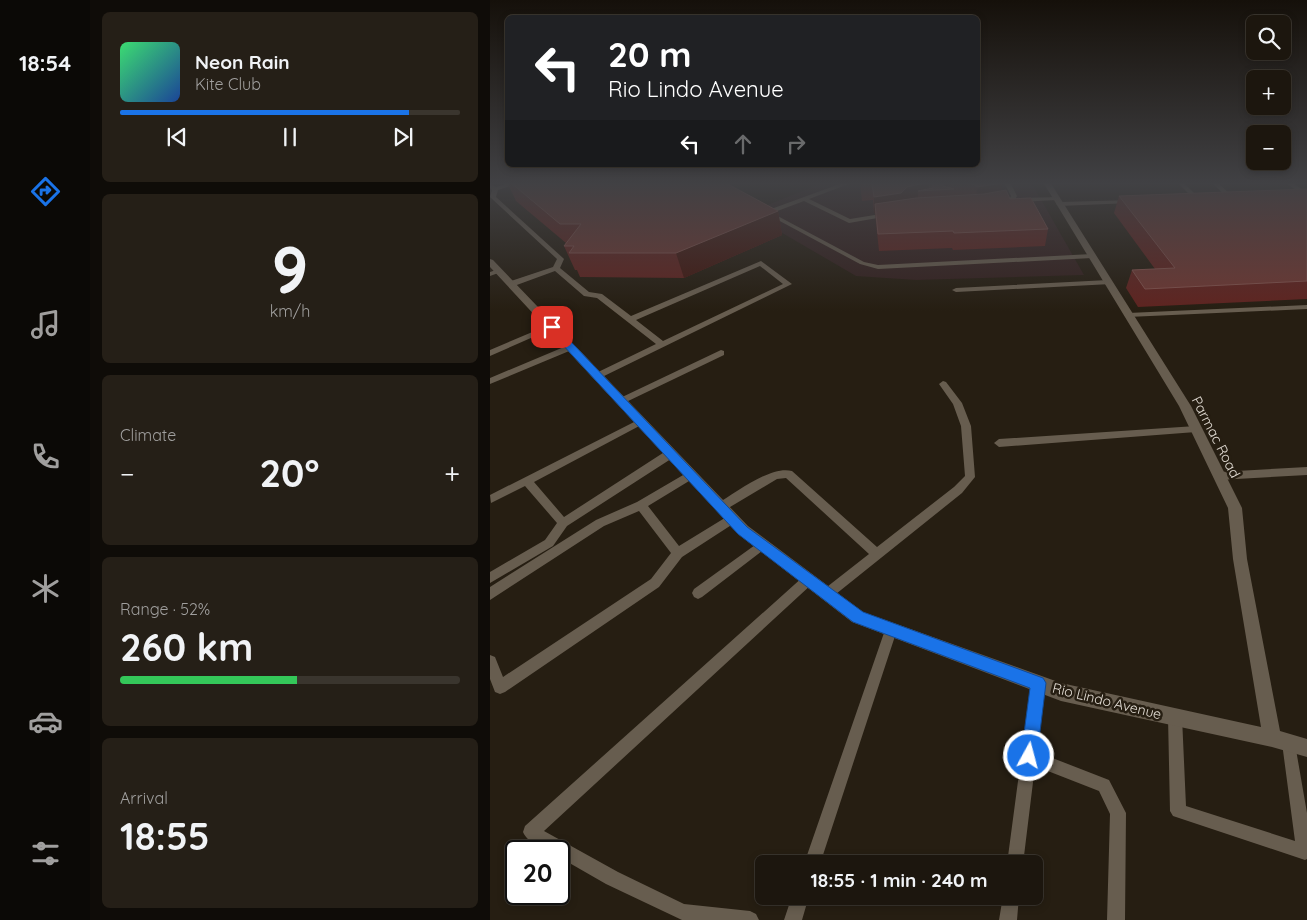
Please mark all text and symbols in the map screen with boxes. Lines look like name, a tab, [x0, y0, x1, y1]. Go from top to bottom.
map controls	[1246, 15, 1291, 170]
button: search	[1246, 15, 1291, 60]
text: 20 m	[608, 32, 691, 76]
icon: left	[525, 35, 590, 100]
text: 18:54	[19, 49, 71, 77]
text: Neon Rain	[195, 50, 290, 74]
button: +	[1246, 70, 1291, 115]
text: Kite Club	[195, 74, 261, 94]
text: Rio Lindo Avenue	[608, 75, 784, 103]
icon: previous	[163, 123, 191, 151]
icon: pause	[276, 123, 304, 151]
icon: next	[389, 123, 417, 151]
button: −	[1246, 125, 1291, 170]
icon: left	[676, 130, 704, 158]
icon: ahead	[729, 130, 757, 158]
icon: right	[782, 130, 810, 158]
icon: directions	[28, 174, 63, 209]
text: 9	[272, 228, 308, 309]
text: km/h	[270, 301, 310, 321]
pin	[531, 306, 573, 348]
icon: music	[28, 307, 63, 342]
icon: arrive	[538, 313, 566, 341]
street label: Parmac Road	[1188, 393, 1244, 481]
text: Climate	[120, 425, 176, 445]
icon: phone	[28, 439, 63, 474]
text: 20°	[259, 449, 319, 497]
text: −	[120, 456, 135, 491]
text: +	[444, 456, 460, 491]
icon: climate	[28, 571, 63, 606]
text: Range · 52%	[120, 599, 210, 619]
text: 260 km	[120, 623, 253, 671]
street label: Rio Lindo Avenue	[1051, 679, 1164, 723]
icon: car	[28, 704, 63, 739]
position arrow	[1002, 729, 1054, 781]
text: Arrival	[120, 788, 168, 808]
text: 18:55	[120, 812, 210, 860]
icon: filters	[28, 836, 63, 871]
speed limit sign: 20	[505, 840, 570, 905]
text: 18:55 · 1 min · 240 m	[810, 868, 988, 892]

